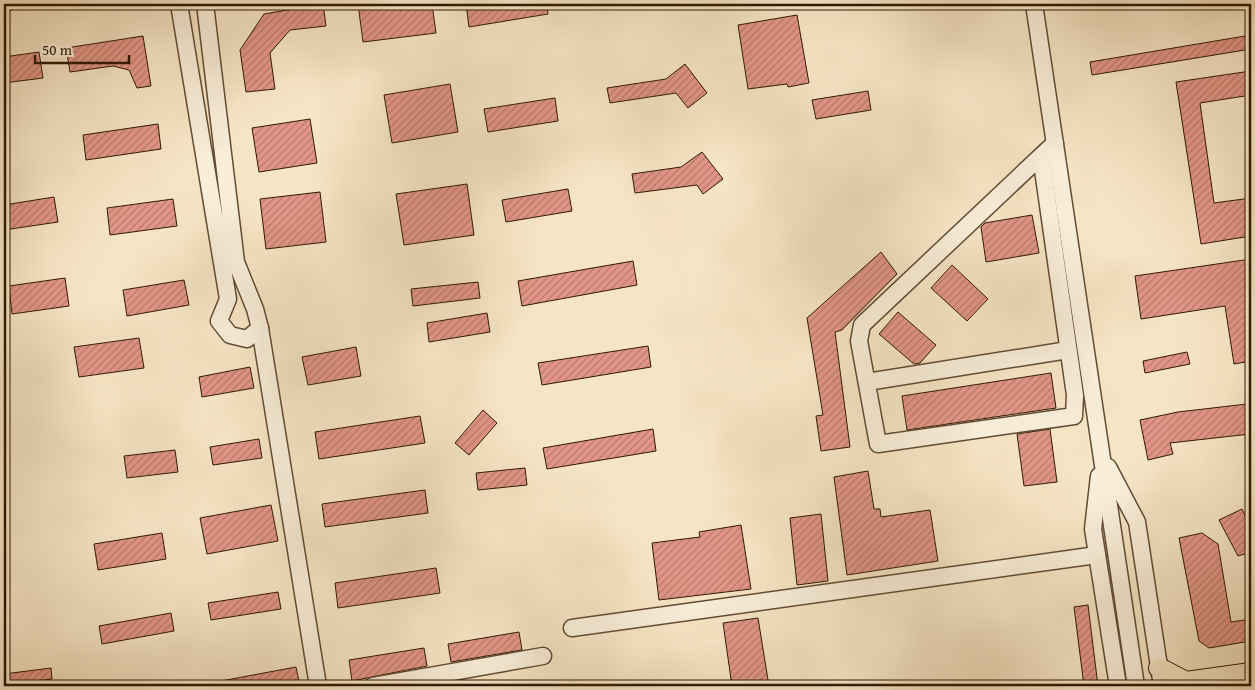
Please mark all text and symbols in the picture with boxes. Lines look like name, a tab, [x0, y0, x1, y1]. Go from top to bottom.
scale bar	[35, 32, 129, 64]
text: 50 m	[42, 39, 73, 60]

